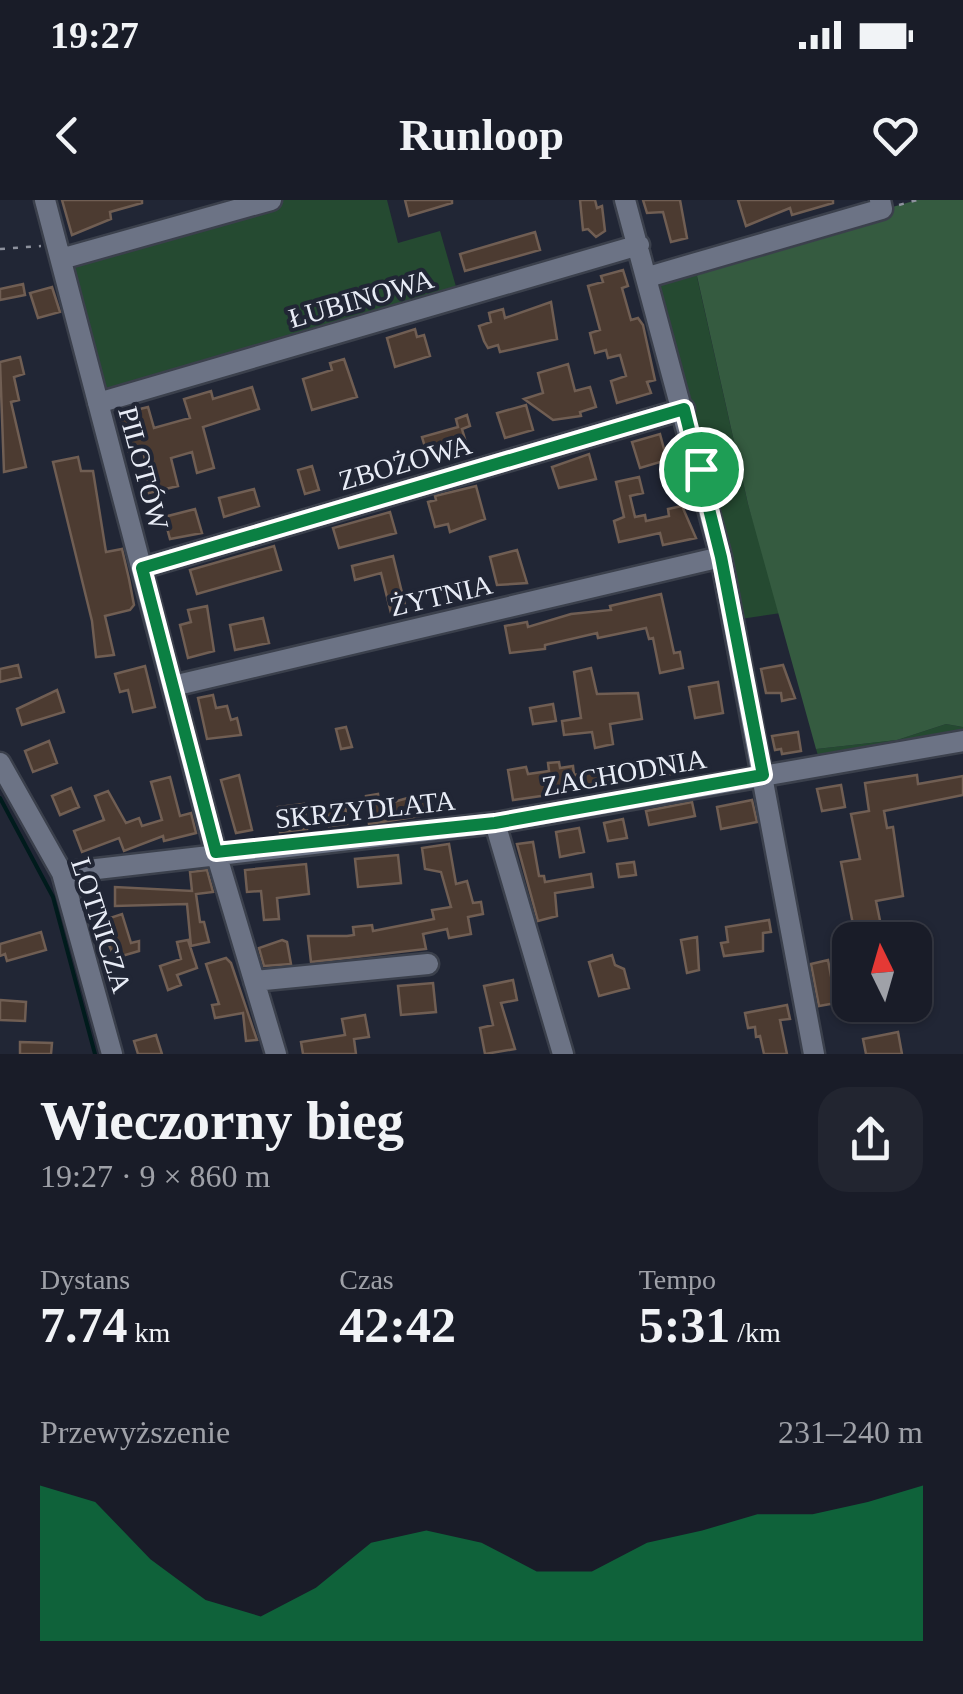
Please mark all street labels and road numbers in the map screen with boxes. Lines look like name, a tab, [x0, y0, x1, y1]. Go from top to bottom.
street label: ŁUBINOWA	[285, 263, 438, 334]
street label: PILOTÓW	[112, 403, 175, 534]
street label: ZBOŻOWA	[335, 429, 476, 496]
street label: ŻYTNIA	[387, 568, 496, 622]
street label: ZACHODNIA	[539, 743, 709, 802]
street label: SKRZYDLATA	[273, 785, 458, 834]
street label: LOTNICZA	[65, 854, 138, 997]

